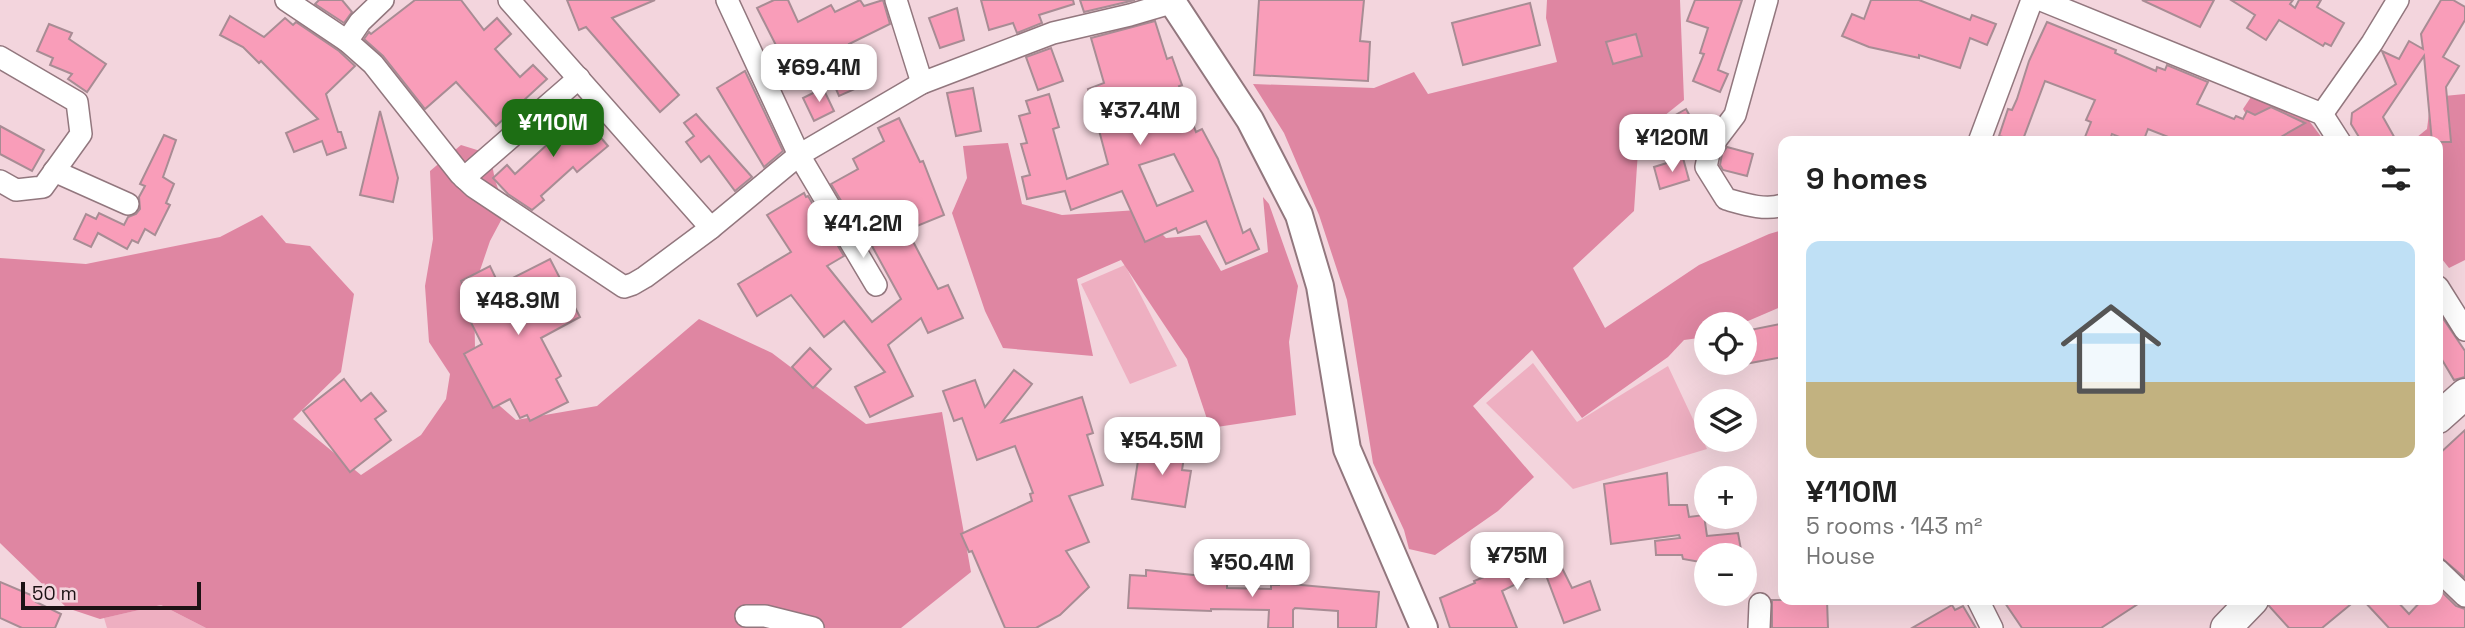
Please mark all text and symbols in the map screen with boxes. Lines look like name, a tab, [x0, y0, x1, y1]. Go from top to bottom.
pin: ¥69.4M	[762, 44, 876, 104]
text: ¥69.4M	[777, 52, 861, 82]
pin: ¥37.4M	[1083, 88, 1197, 147]
text: ¥37.4M	[1099, 95, 1181, 125]
pin: ¥110M	[504, 100, 602, 159]
text: ¥110M	[518, 107, 588, 137]
pin: ¥120M	[1623, 114, 1721, 174]
text: ¥120M	[1635, 122, 1709, 152]
text: 9 homes	[1806, 159, 1928, 198]
icon: filters	[2377, 159, 2415, 197]
pin: ¥41.2M	[806, 201, 920, 260]
text: ¥41.2M	[823, 208, 903, 238]
pin: ¥48.9M	[461, 278, 575, 337]
text: ¥48.9M	[476, 285, 560, 315]
icon: home	[2048, 286, 2174, 412]
map controls	[1694, 312, 1757, 606]
button: locate	[1694, 312, 1757, 375]
button: layers	[1694, 389, 1757, 452]
pin: ¥54.5M	[1105, 418, 1219, 477]
text: ¥54.5M	[1120, 425, 1204, 455]
button: +	[1694, 466, 1757, 529]
text: ¥110M	[1806, 472, 1898, 511]
text: 5 rooms · 143 m²	[1806, 511, 1982, 541]
pin: ¥75M	[1476, 532, 1558, 592]
pin: ¥50.4M	[1195, 540, 1309, 599]
text: ¥75M	[1486, 540, 1548, 570]
text: House	[1806, 541, 1875, 571]
button: −	[1694, 543, 1757, 606]
text: ¥50.4M	[1210, 547, 1294, 577]
scale bar	[21, 579, 201, 611]
text: 50 m	[32, 581, 77, 606]

